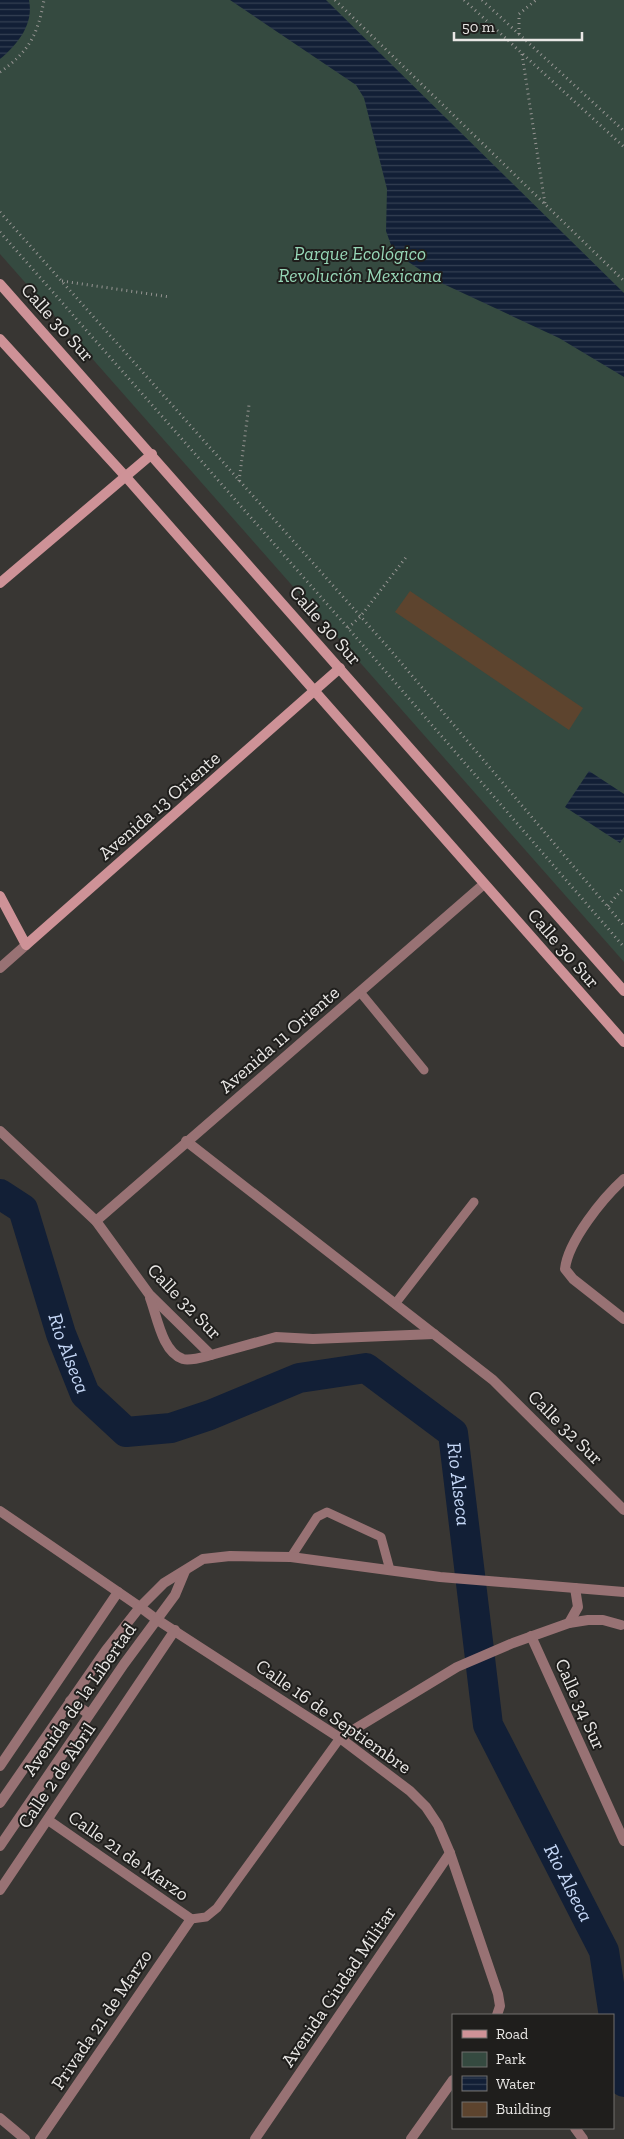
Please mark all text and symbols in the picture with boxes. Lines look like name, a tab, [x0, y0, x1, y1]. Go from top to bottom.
scale bar	[454, 10, 582, 42]
text: 50 m	[462, 18, 495, 36]
park label: Parque Ecológico Revolución Mexicana	[278, 242, 442, 287]
street label: Calle 30 Sur	[16, 278, 99, 366]
street label: Calle 30 Sur	[285, 581, 366, 670]
street label: Avenida 13 Oriente	[94, 746, 225, 864]
street label: Calle 30 Sur	[523, 904, 604, 993]
street label: Avenida 11 Oriente	[215, 981, 344, 1098]
street label: Calle 32 Sur	[143, 1258, 227, 1344]
water label: Rio Alseca	[43, 1310, 95, 1397]
street label: Calle 32 Sur	[523, 1385, 608, 1470]
water label: Rio Alseca	[442, 1441, 476, 1527]
street label: Avenida de la Libertad	[18, 1618, 141, 1780]
street label: Calle 16 de Septiembre	[252, 1654, 416, 1779]
street label: Calle 34 Sur	[550, 1655, 611, 1753]
street label: Calle 2 de Abril	[13, 1718, 100, 1833]
street label: Calle 21 de Marzo	[64, 1805, 194, 1906]
water label: Rio Alseca	[539, 1840, 599, 1926]
street label: Avenida Ciudad Militar	[276, 1901, 401, 2071]
street label: Privada 21 de Marzo	[46, 1945, 157, 2094]
legend	[452, 2014, 614, 2129]
text: Road	[496, 2025, 529, 2043]
text: Park	[496, 2050, 526, 2068]
text: Water	[496, 2075, 536, 2093]
text: Building	[496, 2100, 551, 2118]

